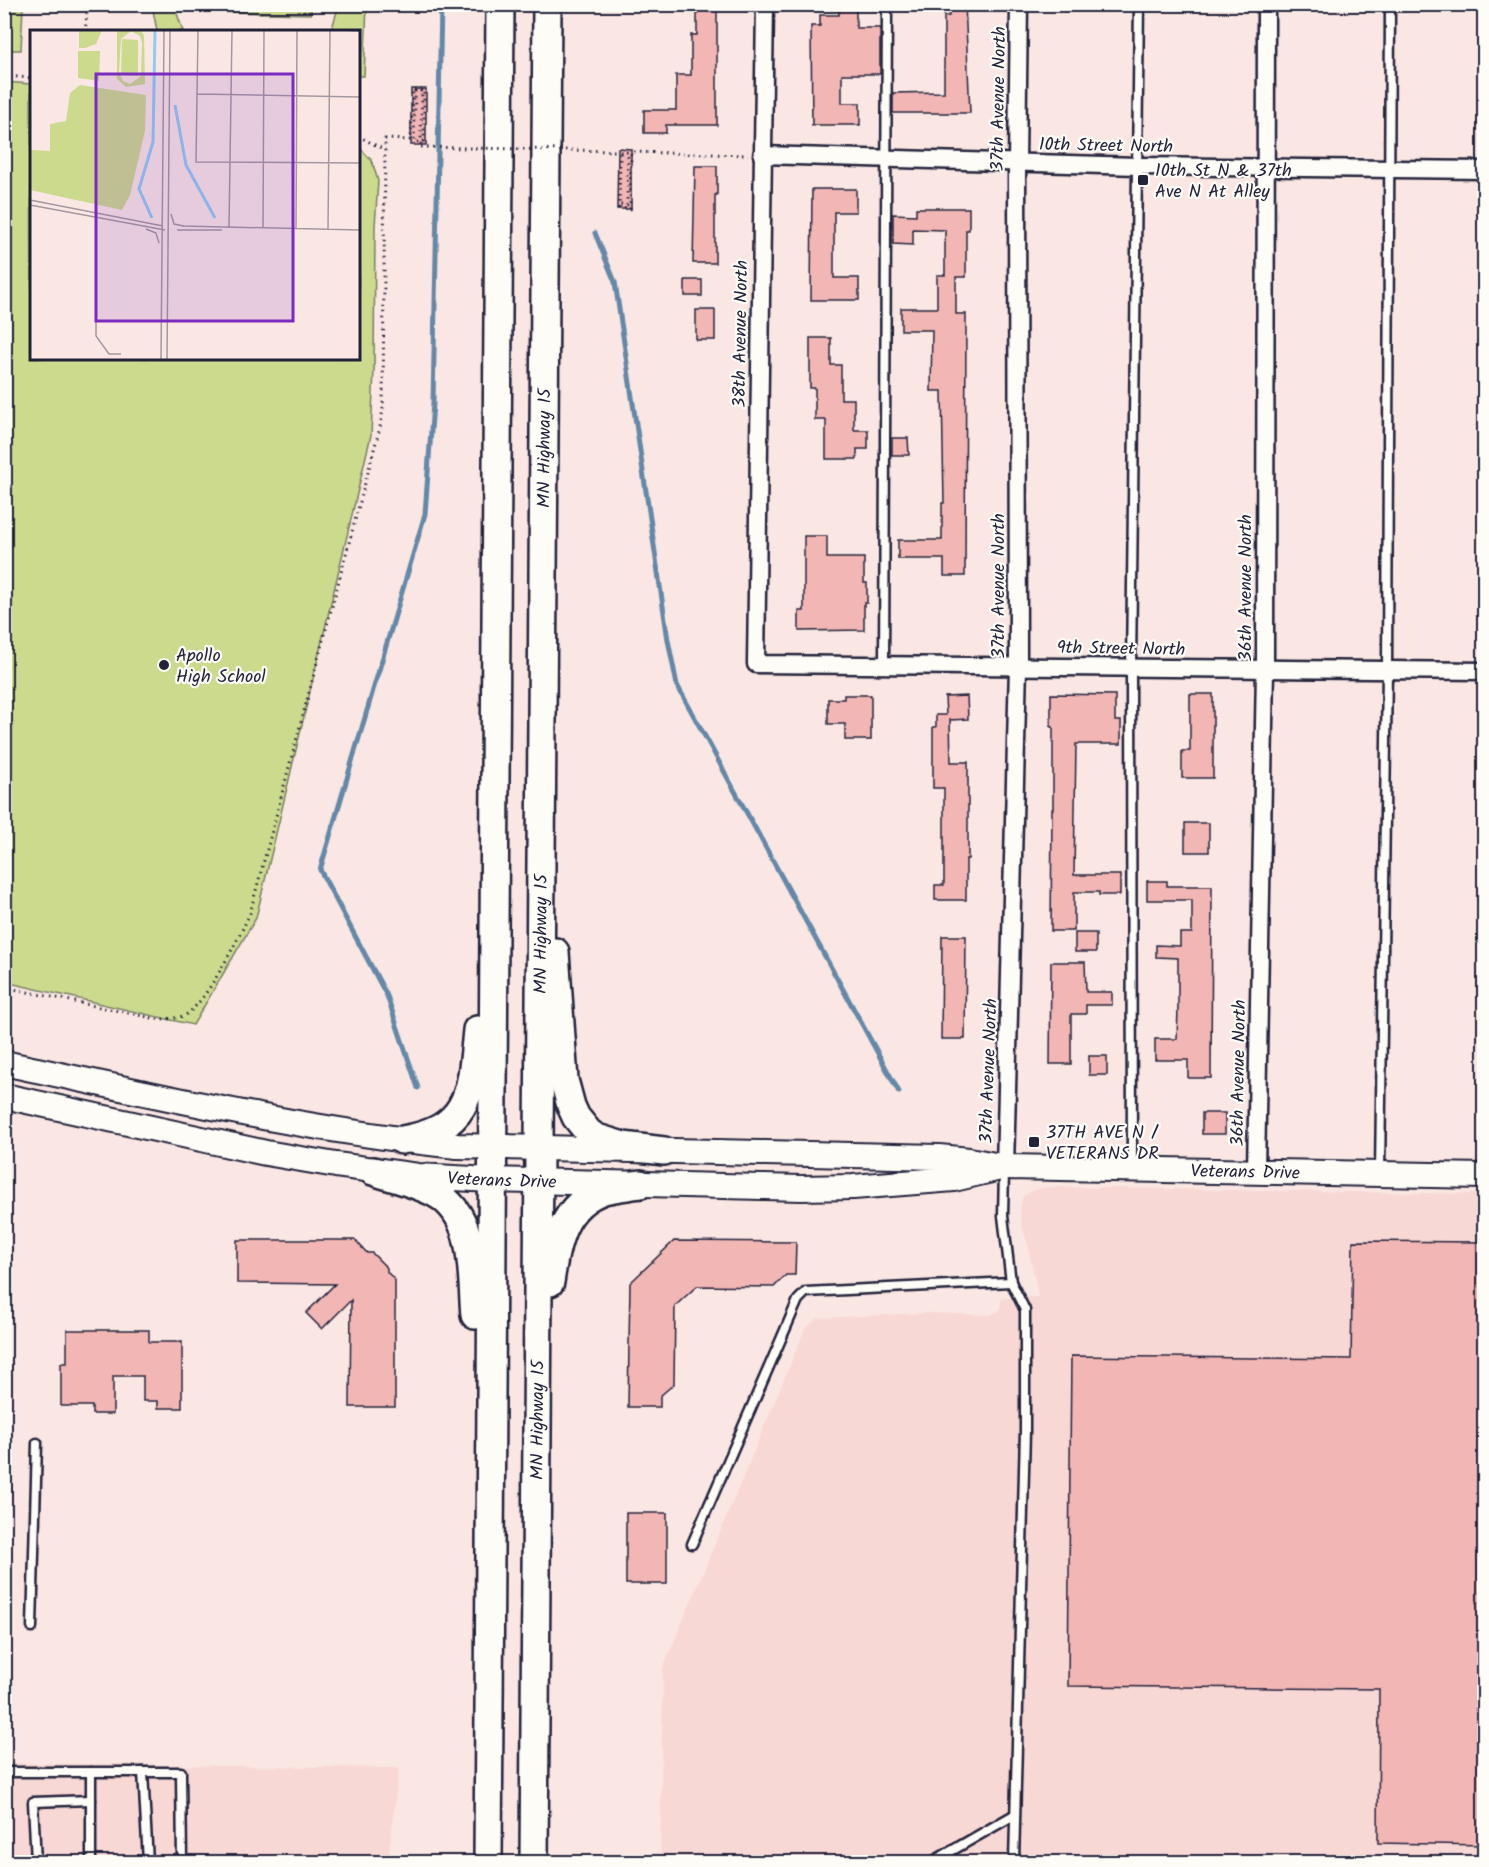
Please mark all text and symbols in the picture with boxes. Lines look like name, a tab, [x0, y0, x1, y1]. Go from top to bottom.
street label: 37th Avenue North	[984, 26, 1015, 172]
inset map	[30, 30, 360, 360]
street label: 10th Street North	[1039, 131, 1173, 162]
place label: 10th St N & 37th Ave N At Alley	[1155, 157, 1292, 207]
marker: 10th St N & 37th Ave N At Alley	[1136, 173, 1150, 187]
street label: 38th Avenue North	[726, 260, 757, 408]
street label: MN Highway 15	[530, 387, 560, 508]
street label: 37th Avenue North	[985, 513, 1014, 659]
street label: 36th Avenue North	[1232, 514, 1261, 662]
street label: 9th Street North	[1057, 634, 1185, 665]
place label: Apollo High School	[176, 642, 266, 692]
marker: Apollo High School	[157, 658, 171, 672]
street label: MN Highway 15	[527, 873, 557, 994]
street label: 37th Avenue North	[972, 998, 1007, 1144]
street label: 36th Avenue North	[1224, 999, 1255, 1147]
place label: 37TH AVE N / VETERANS DR	[1046, 1119, 1159, 1169]
marker: 37TH AVE N / VETERANS DR	[1027, 1135, 1041, 1149]
street label: Veterans Drive	[1190, 1157, 1300, 1189]
street label: Veterans Drive	[447, 1165, 557, 1198]
street label: MN Highway 15	[524, 1359, 554, 1480]

